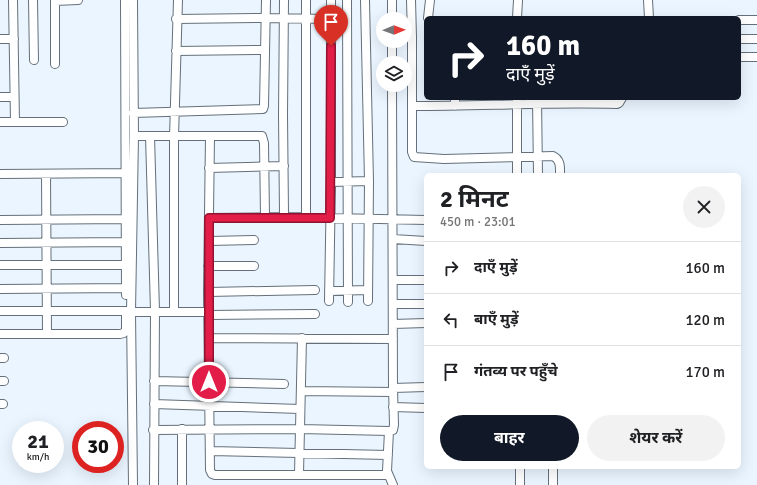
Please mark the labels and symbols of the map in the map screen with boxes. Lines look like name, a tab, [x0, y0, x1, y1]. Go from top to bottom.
pin	[314, 5, 348, 46]
north arrow	[376, 12, 412, 48]
position arrow	[188, 361, 230, 403]
speed limit sign: 30	[72, 421, 124, 473]

